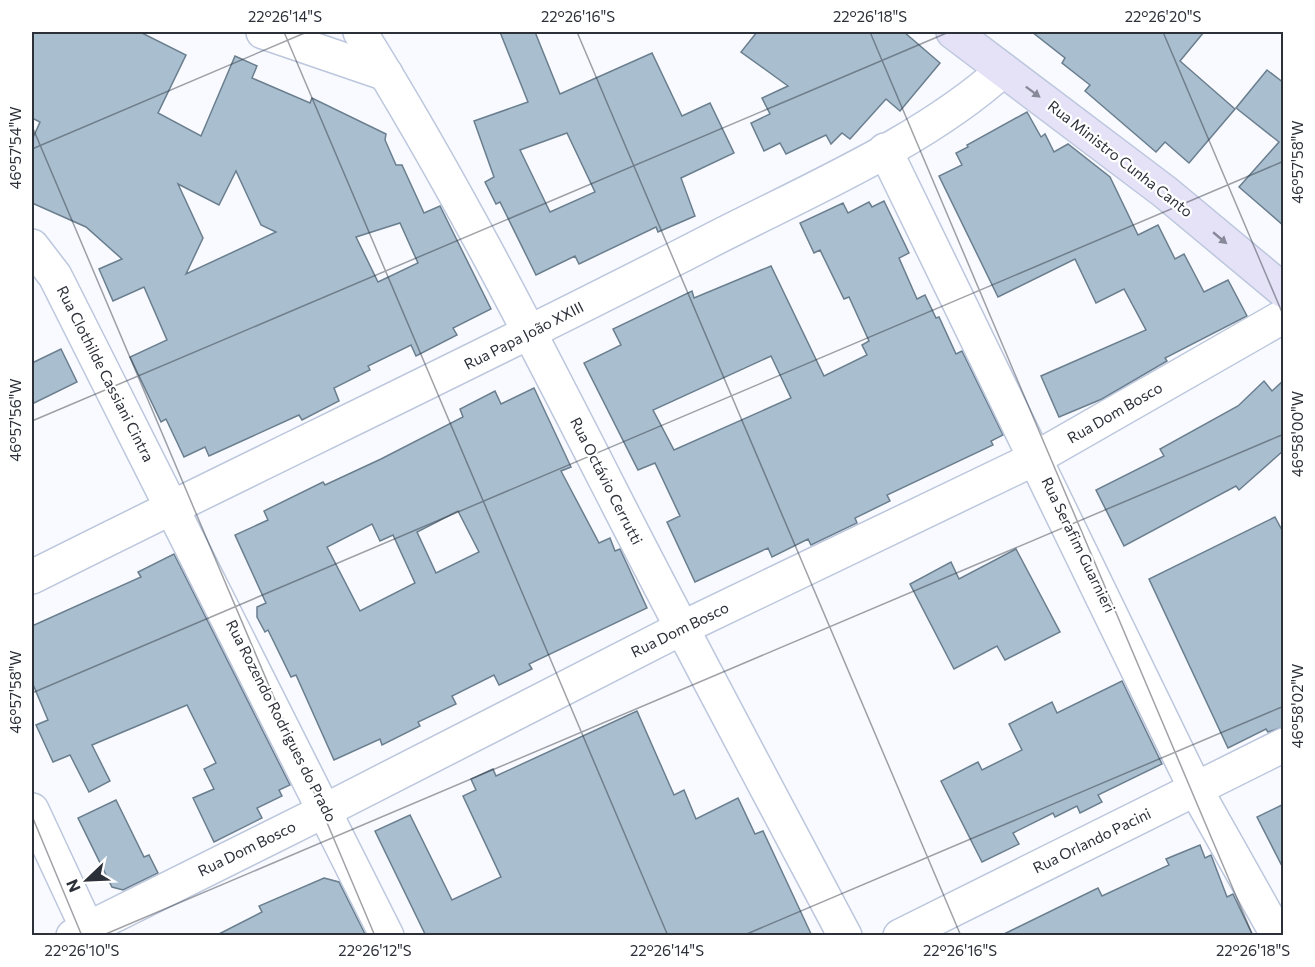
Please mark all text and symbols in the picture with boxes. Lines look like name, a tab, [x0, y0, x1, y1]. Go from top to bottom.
text: 22°26'14"S	[248, 7, 322, 25]
text: 22°26'16"S	[541, 7, 615, 25]
text: 22°26'18"S	[833, 7, 907, 25]
text: 22°26'20"S	[1125, 7, 1202, 25]
one-way arrow	[1025, 86, 1041, 99]
street label: Rua Ministro Cunha Canto	[1045, 96, 1197, 220]
text: 46°57'54"W	[6, 106, 24, 190]
text: 46°57'58"W	[1288, 120, 1306, 204]
one-way arrow	[1212, 231, 1228, 244]
street label: Rua Clothilde Cassiani Cintra	[54, 282, 158, 465]
street label: Rua Papa João XXIII	[461, 297, 586, 373]
text: 46°57'56"W	[6, 378, 24, 462]
street label: Rua Dom Bosco	[1064, 378, 1165, 447]
text: 46°58'00"W	[1288, 391, 1306, 477]
street label: Rua Octávio Cerrutti	[567, 414, 647, 547]
street label: Rua Serafim Guarnieri	[1038, 474, 1120, 615]
street label: Rua Dom Bosco	[628, 598, 732, 661]
street label: Rua Rozendo Rodrigues do Prado	[223, 617, 341, 825]
text: 46°57'58"W	[6, 650, 24, 734]
text: 46°58'02"W	[1288, 664, 1306, 748]
street label: Rua Orlando Pacini	[1030, 804, 1154, 876]
street label: Rua Dom Bosco	[195, 817, 299, 880]
north arrow	[57, 850, 117, 910]
text: N	[62, 877, 84, 895]
text: 22°26'10"S	[45, 941, 120, 959]
text: 22°26'12"S	[338, 941, 412, 959]
text: 22°26'14"S	[630, 941, 704, 959]
text: 22°26'16"S	[923, 941, 997, 959]
text: 22°26'18"S	[1216, 941, 1290, 959]

